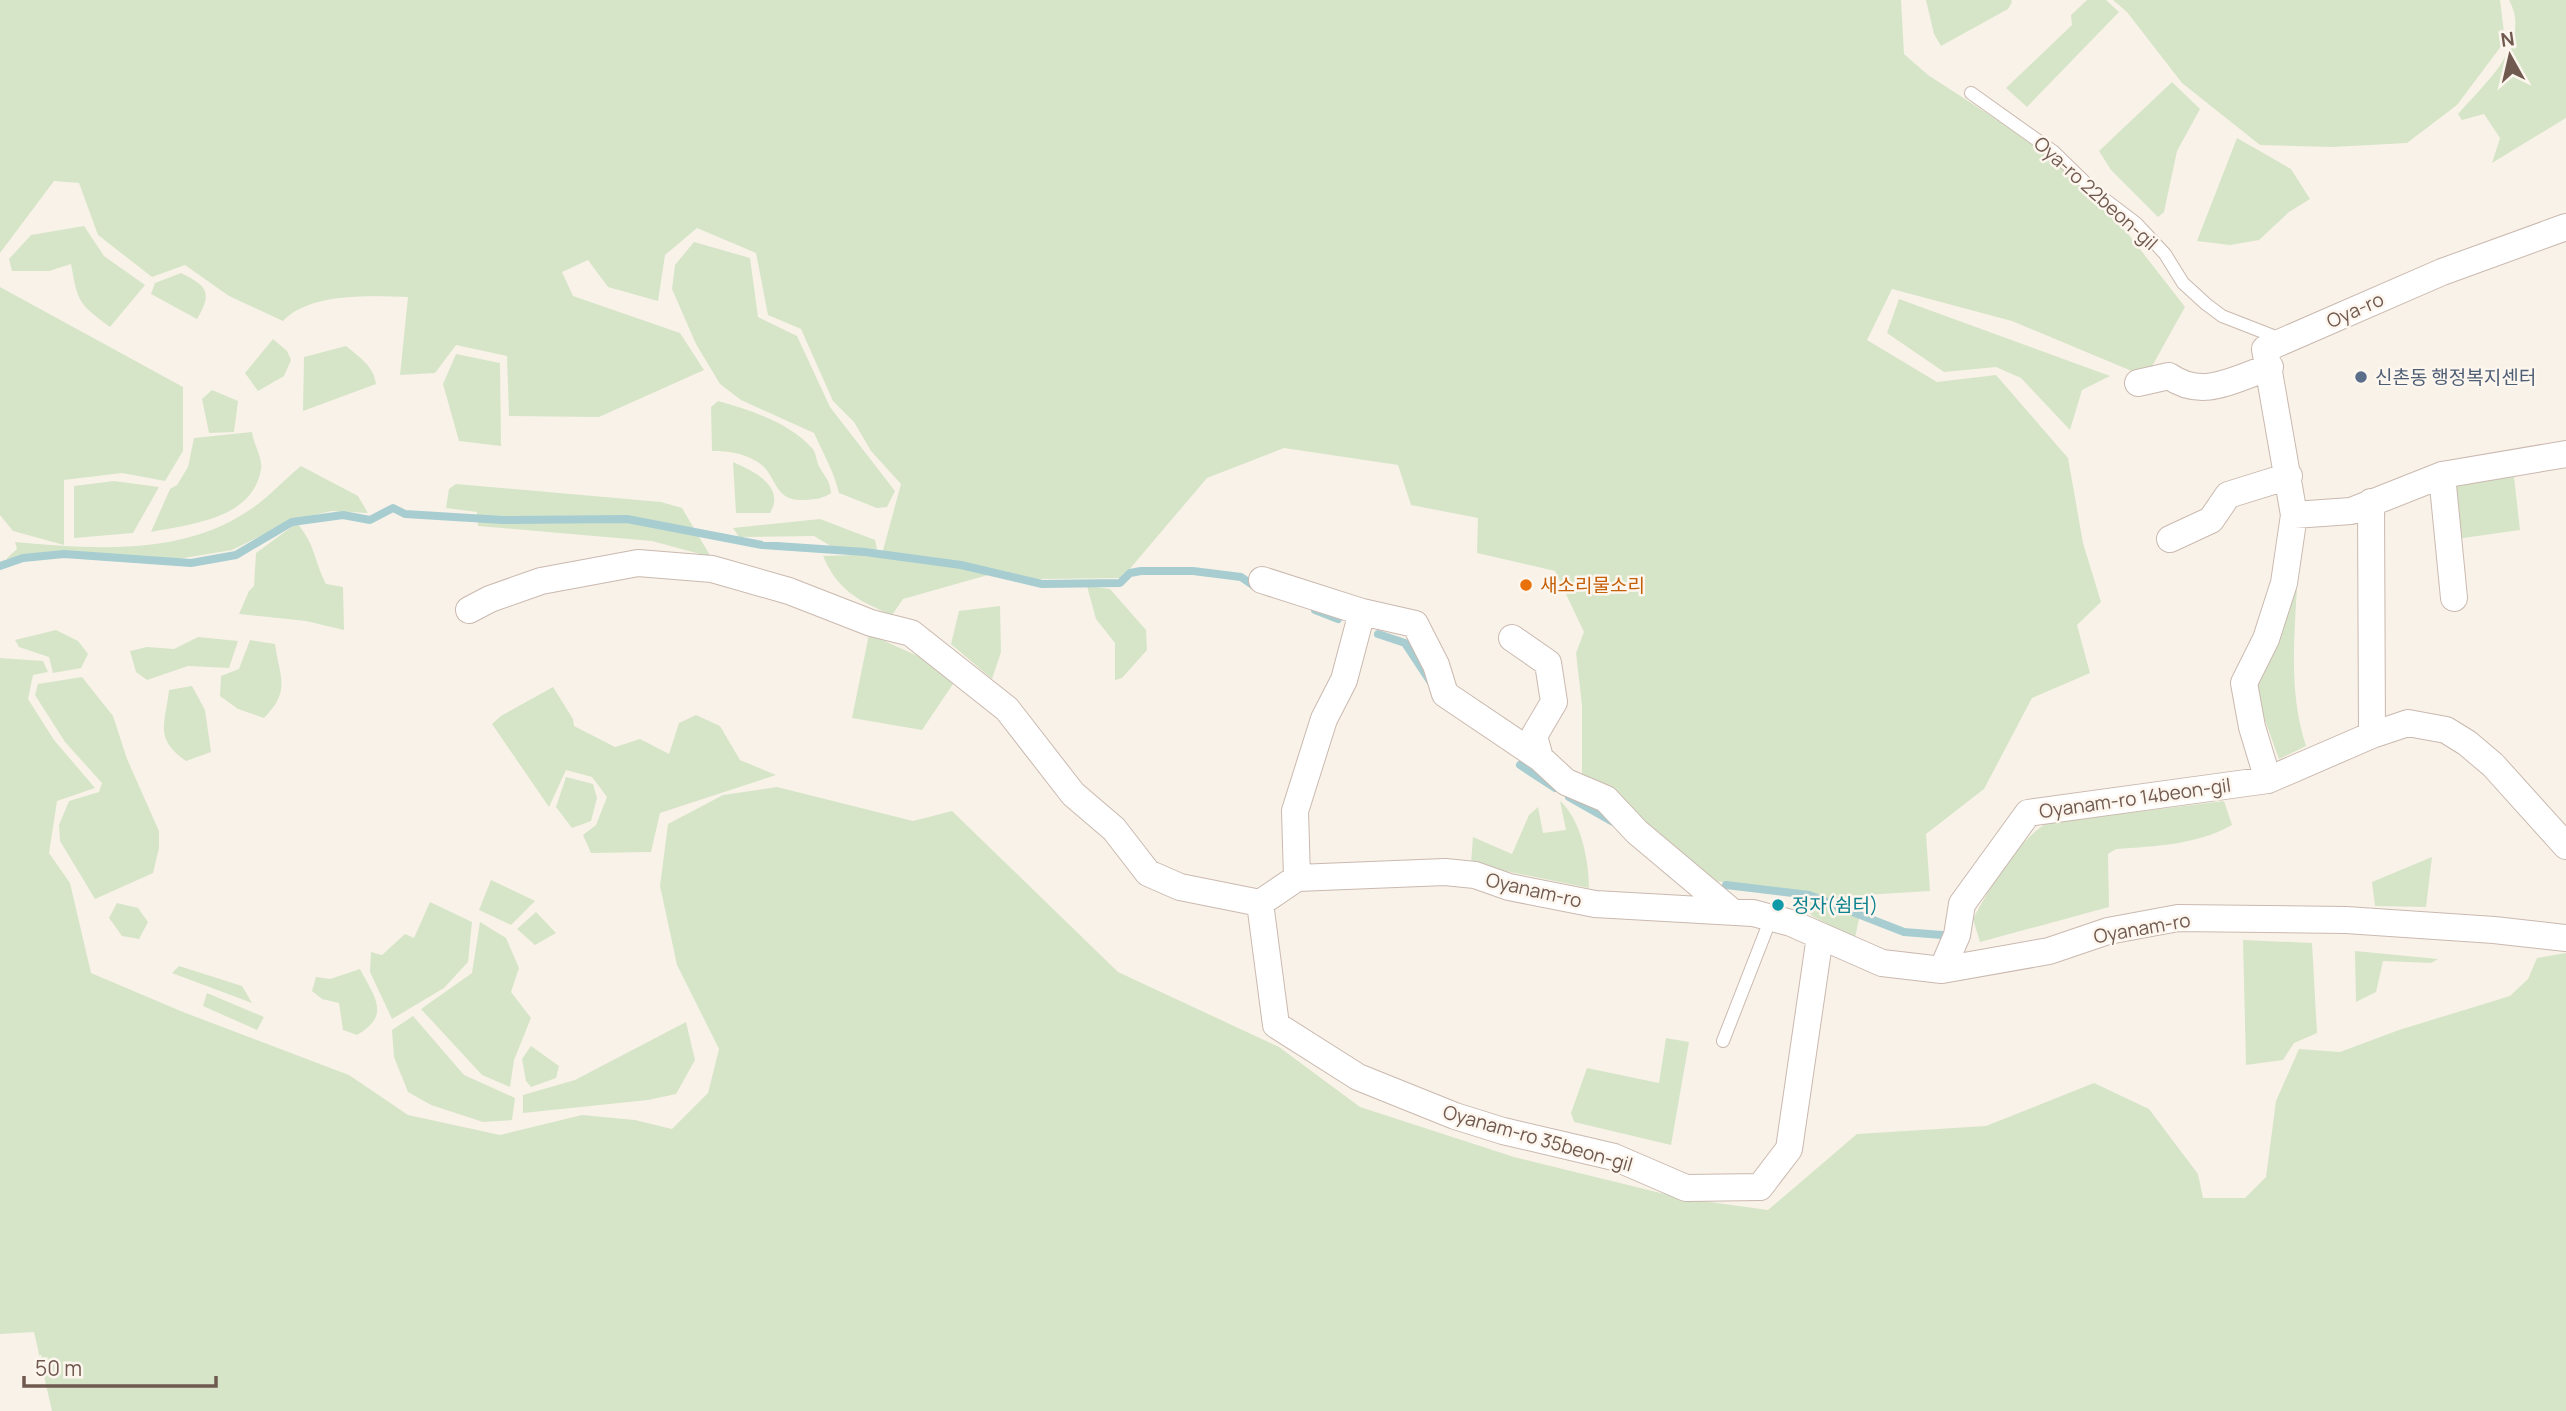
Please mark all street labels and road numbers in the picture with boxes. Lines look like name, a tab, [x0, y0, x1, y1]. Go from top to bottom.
street label: Oya-ro 22beon-gil	[2028, 130, 2164, 256]
street label: Oya-ro	[2322, 286, 2388, 334]
street label: Oyanam-ro 14beon-gil	[2038, 772, 2232, 824]
street label: Oyanam-ro	[1483, 866, 1585, 914]
street label: Oyanam-ro	[2092, 907, 2192, 949]
street label: Oyanam-ro 35beon-gil	[1440, 1098, 1636, 1178]

